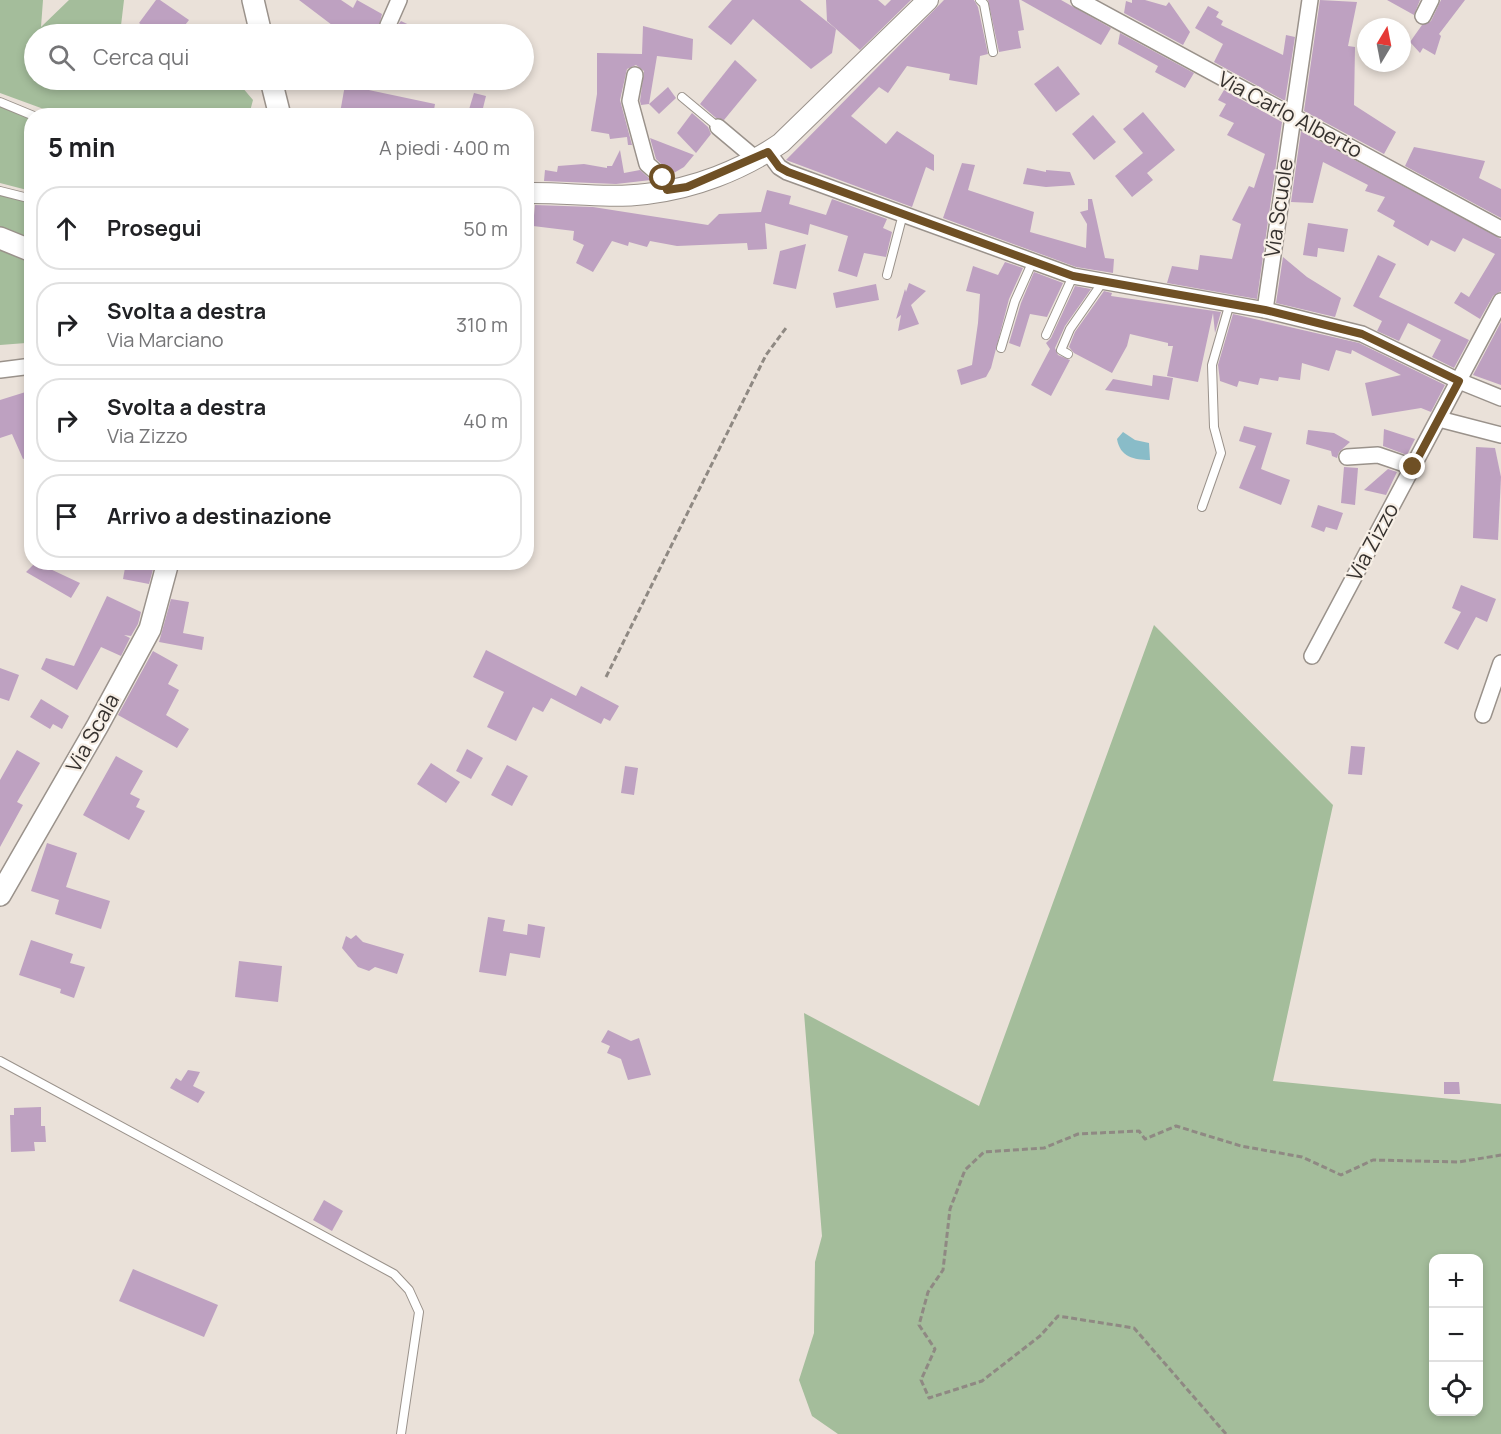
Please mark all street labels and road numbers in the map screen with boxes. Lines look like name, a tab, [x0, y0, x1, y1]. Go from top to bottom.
street label: Via Carlo Alberto	[1213, 64, 1368, 164]
street label: Via Scuole	[1257, 157, 1299, 259]
street label: Via Zizzo	[1340, 498, 1404, 585]
street label: Via Scala	[59, 688, 125, 777]

